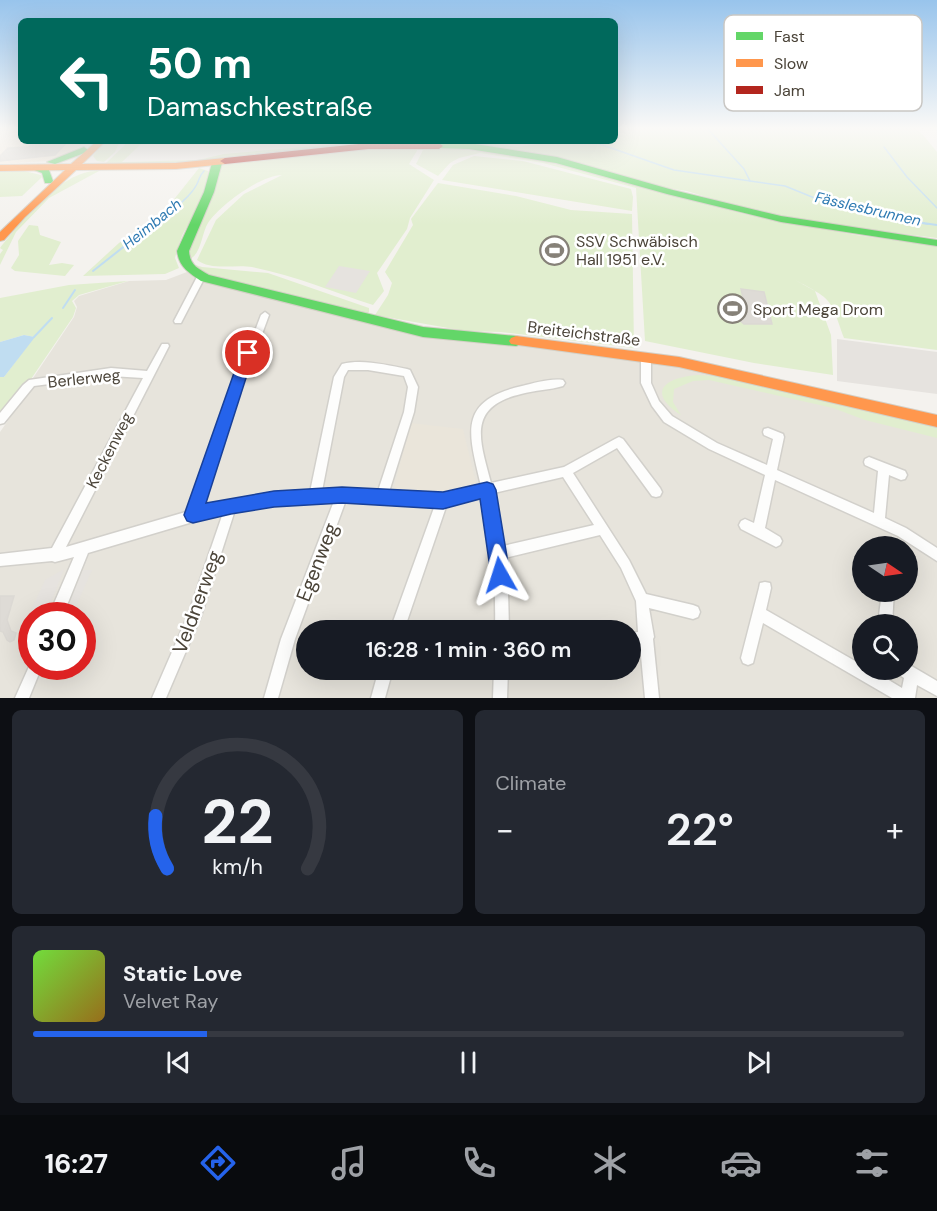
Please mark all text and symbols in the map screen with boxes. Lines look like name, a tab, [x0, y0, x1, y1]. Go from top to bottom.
legend	[724, 15, 922, 111]
text: Fast	[774, 26, 805, 47]
text: 50 m	[147, 36, 252, 91]
icon: left	[48, 42, 126, 120]
text: Slow	[774, 53, 808, 74]
text: Jam	[774, 80, 805, 101]
text: Damaschkestraße	[147, 89, 373, 124]
water label: Fässlesbrunnen	[813, 187, 923, 231]
water label: Heimbach	[118, 194, 186, 254]
place label: SSV Schwäbisch Hall 1951 e.V.	[576, 231, 698, 270]
sports icon: SSV Schwäbisch Hall 1951 e.V.	[539, 234, 571, 266]
sports icon: Sport Mega Drom	[716, 293, 748, 325]
place label: Sport Mega Drom	[753, 299, 883, 320]
street label: Breiteichstraße	[526, 316, 642, 351]
pin	[222, 327, 273, 378]
icon: arrive	[231, 336, 264, 369]
street label: Berlerweg	[47, 364, 122, 393]
street label: Keckenweg	[81, 409, 138, 492]
street label: Egenweg	[290, 519, 344, 605]
north arrow	[852, 536, 918, 602]
map controls	[852, 536, 918, 680]
position arrow	[468, 543, 532, 607]
street label: Veldnerweg	[166, 547, 228, 657]
speed limit sign: 30	[18, 602, 96, 680]
button: search	[852, 614, 918, 680]
text: 16:28 · 1 min · 360 m	[366, 635, 571, 664]
text: Climate	[496, 770, 566, 796]
text: 22	[201, 781, 273, 862]
text: 22°	[666, 800, 734, 859]
text: −	[496, 808, 514, 851]
text: +	[886, 808, 904, 851]
text: km/h	[212, 853, 263, 881]
text: Static Love	[123, 959, 243, 988]
text: Velvet Ray	[123, 988, 218, 1014]
icon: previous	[162, 1046, 195, 1079]
icon: pause	[452, 1046, 485, 1079]
icon: next	[742, 1046, 775, 1079]
icon: directions	[197, 1142, 239, 1184]
icon: music	[328, 1142, 370, 1184]
icon: phone	[458, 1142, 500, 1184]
icon: climate	[589, 1142, 631, 1184]
icon: car	[720, 1142, 762, 1184]
icon: filters	[851, 1142, 893, 1184]
text: 16:27	[44, 1146, 108, 1181]

